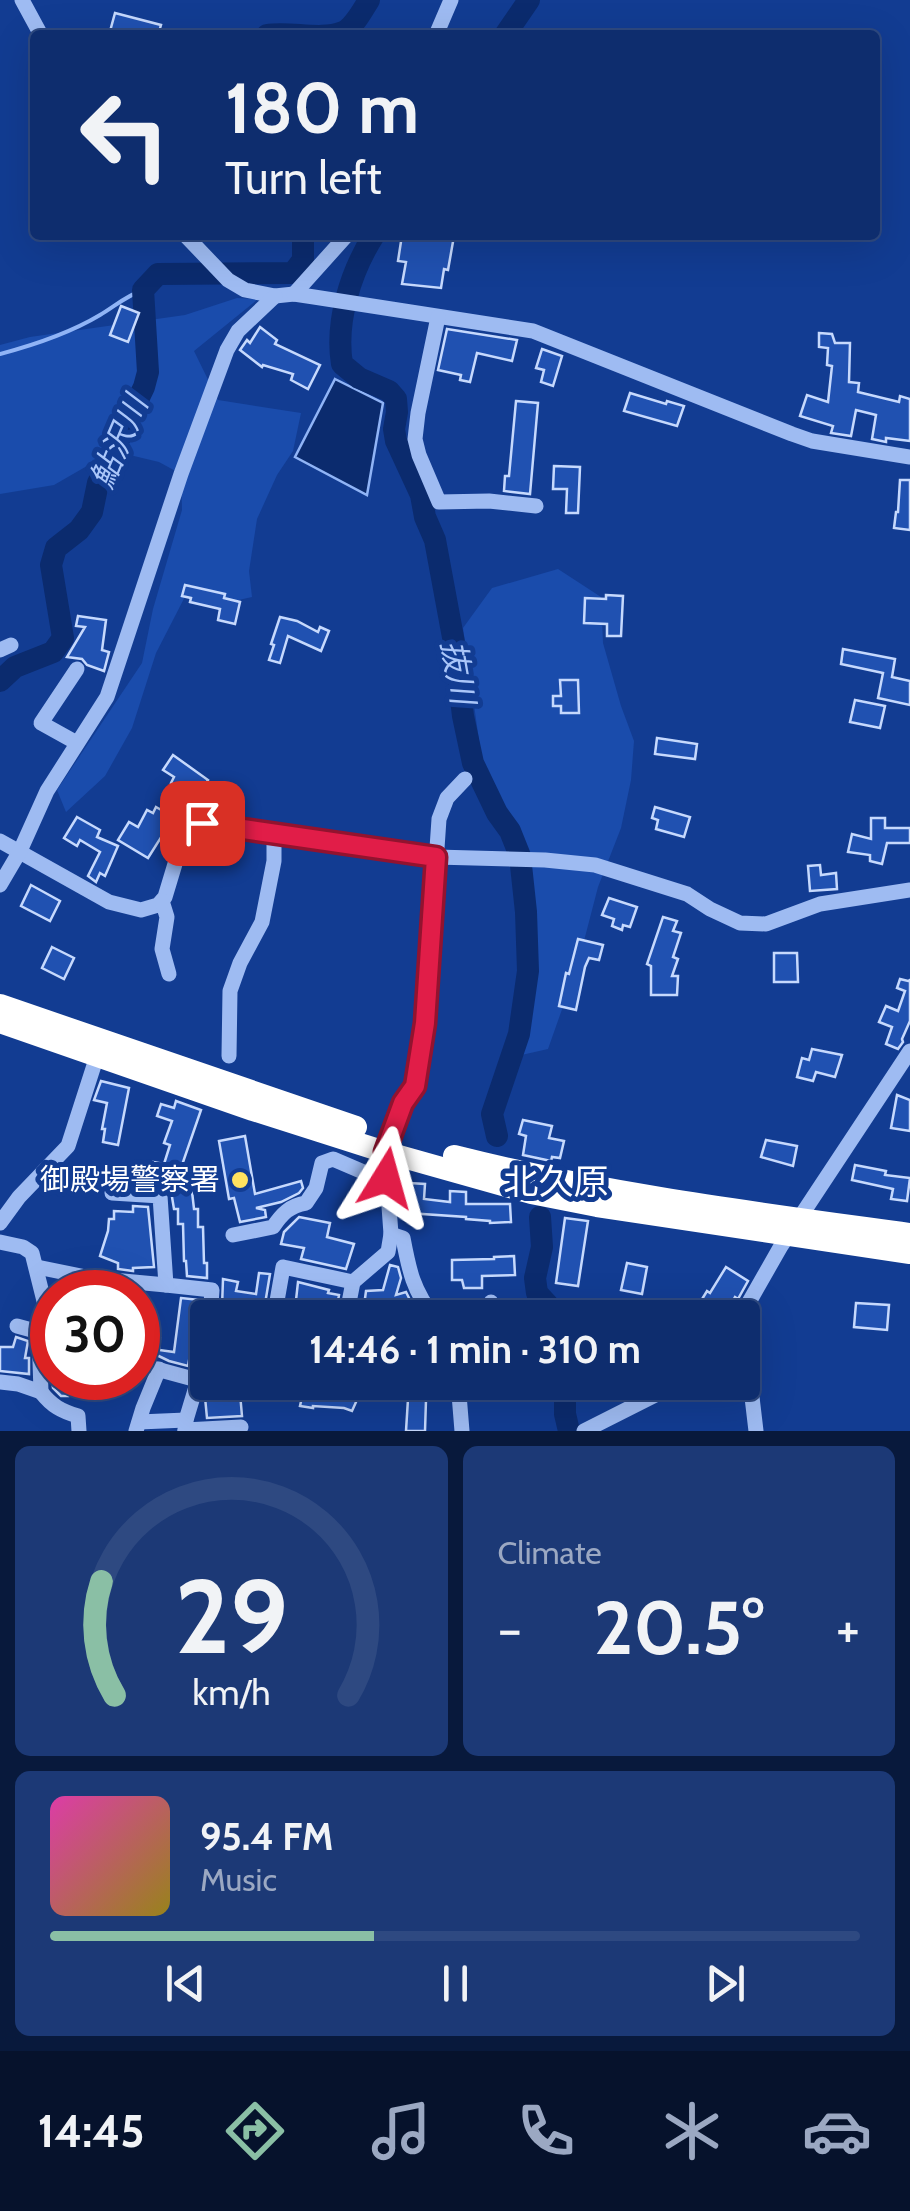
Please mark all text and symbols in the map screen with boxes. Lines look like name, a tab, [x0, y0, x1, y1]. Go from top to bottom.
text: 180 m	[225, 65, 419, 151]
icon: left	[60, 70, 190, 200]
text: Turn left	[225, 151, 382, 205]
water label: 鮎沢川	[82, 387, 156, 494]
water label: 抜川	[434, 637, 484, 710]
pin	[160, 781, 245, 866]
icon: arrive	[175, 796, 230, 851]
position arrow	[334, 1126, 438, 1230]
district label: 北久原	[503, 1160, 609, 1203]
place label: 御殿場警察署	[40, 1161, 220, 1198]
marker: 御殿場警察署	[229, 1169, 251, 1191]
speed limit sign: 30	[30, 1270, 160, 1400]
text: 14:46 · 1 min · 310 m	[309, 1326, 641, 1373]
text: Climate	[498, 1533, 602, 1572]
text: 29	[175, 1553, 288, 1679]
text: 20.5°	[594, 1582, 764, 1673]
text: −	[498, 1595, 522, 1662]
text: +	[836, 1595, 860, 1662]
text: km/h	[192, 1671, 270, 1714]
text: 95.4 FM	[200, 1813, 333, 1860]
text: Music	[200, 1860, 277, 1899]
icon: previous	[158, 1956, 213, 2011]
icon: pause	[428, 1956, 483, 2011]
icon: next	[698, 1956, 753, 2011]
icon: directions	[220, 2096, 290, 2166]
icon: music	[366, 2096, 436, 2166]
icon: phone	[511, 2096, 581, 2166]
icon: climate	[657, 2096, 727, 2166]
icon: car	[802, 2096, 872, 2166]
text: 14:45	[38, 2104, 144, 2158]

